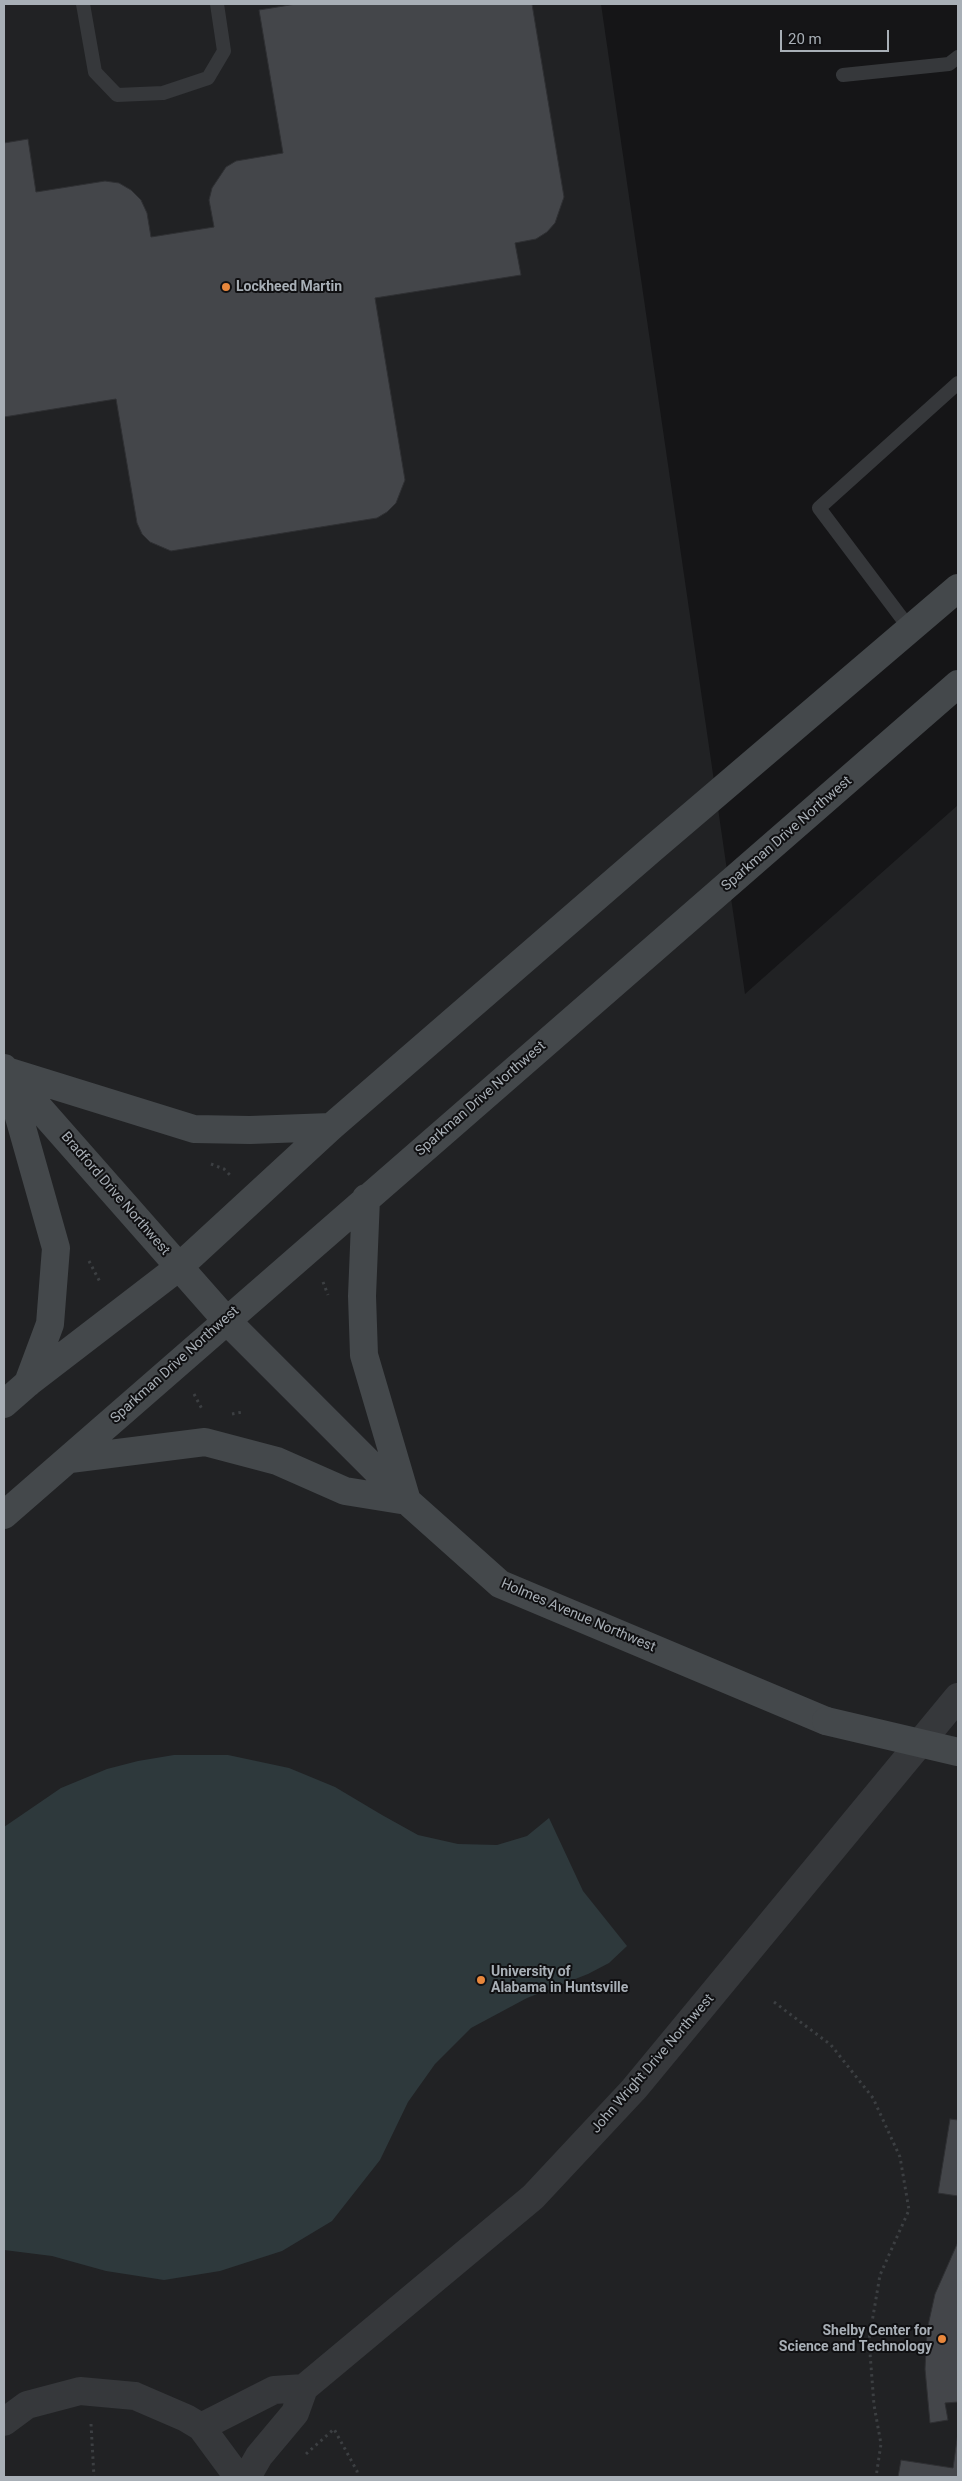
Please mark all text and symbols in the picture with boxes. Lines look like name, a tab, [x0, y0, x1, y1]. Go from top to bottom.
scale bar	[782, 20, 891, 52]
text: 20 m	[788, 30, 822, 48]
place label: Lockheed Martin	[236, 279, 342, 295]
marker: Lockheed Martin	[220, 281, 232, 293]
street label: Sparkman Drive Northwest	[719, 773, 855, 895]
street label: Sparkman Drive Northwest	[413, 1038, 549, 1160]
street label: Bradford Drive Northwest	[57, 1129, 173, 1259]
street label: Sparkman Drive Northwest	[107, 1303, 243, 1427]
street label: Holmes Avenue Northwest	[498, 1576, 658, 1656]
place label: University of Alabama in Huntsville	[491, 1964, 628, 1996]
marker: University of Alabama in Huntsville	[475, 1974, 487, 1986]
street label: John Wright Drive Northwest	[588, 1991, 718, 2137]
place label: Shelby Center for Science and Technology	[779, 2323, 932, 2356]
marker: Shelby Center for Science and Technology	[936, 2333, 948, 2345]

